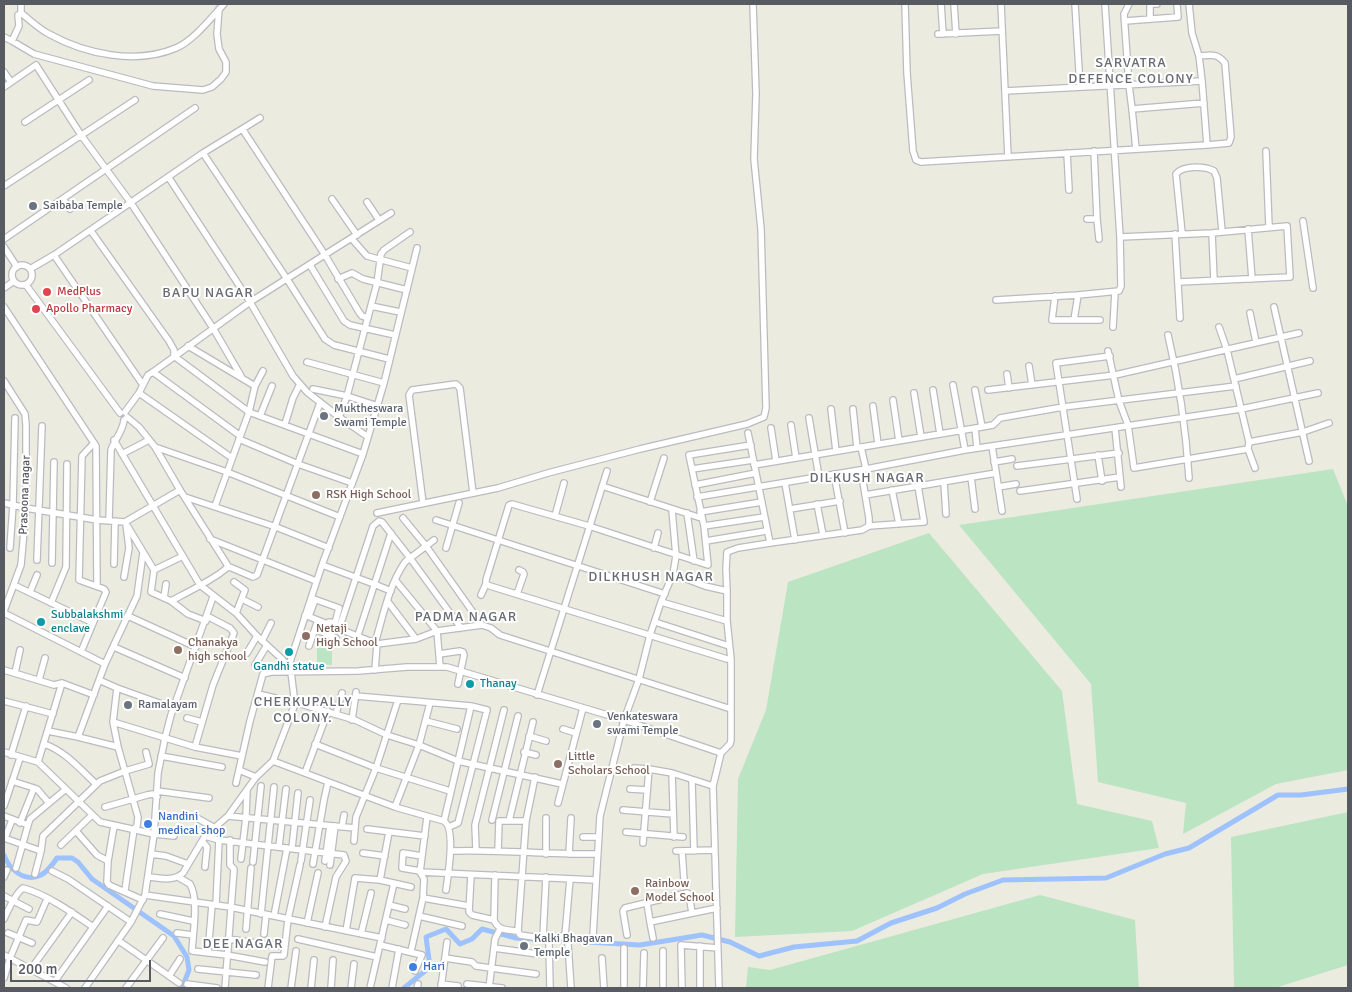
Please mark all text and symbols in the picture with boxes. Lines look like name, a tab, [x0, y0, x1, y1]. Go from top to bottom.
district label: SARVATRA DEFENCE COLONY	[1067, 55, 1195, 88]
place label: Saibaba Temple	[43, 199, 123, 213]
marker: Saibaba Temple	[27, 200, 39, 212]
place label: MedPlus	[57, 285, 101, 299]
district label: BAPU NAGAR	[161, 285, 255, 301]
marker: MedPlus	[41, 286, 53, 298]
place label: Apollo Pharmacy	[46, 302, 132, 316]
marker: Apollo Pharmacy	[30, 303, 42, 315]
place label: Muktheswara Swami Temple	[334, 402, 407, 430]
marker: Muktheswara Swami Temple	[318, 410, 330, 422]
street label: Prasoona nagar	[16, 455, 34, 535]
district label: DILKUSH NAGAR	[808, 470, 926, 486]
place label: RSK High School	[326, 488, 411, 502]
marker: RSK High School	[310, 489, 322, 501]
district label: DILKHUSH NAGAR	[586, 569, 716, 585]
place label: Subbalakshmi enclave	[51, 608, 123, 636]
district label: PADMA NAGAR	[413, 609, 519, 625]
marker: Subbalakshmi enclave	[35, 616, 47, 628]
place label: Netaji High School	[316, 622, 378, 650]
marker: Netaji High School	[300, 630, 312, 642]
place label: Chanakya high school	[188, 636, 247, 664]
marker: Chanakya high school	[172, 644, 184, 656]
marker: Gandhi statue	[283, 646, 295, 658]
place label: Gandhi statue	[253, 660, 325, 674]
place label: Thanay	[480, 677, 517, 691]
marker: Thanay	[464, 678, 476, 690]
district label: CHERKUPALLY COLONY.	[252, 694, 354, 726]
place label: Ramalayam	[138, 698, 197, 712]
marker: Ramalayam	[122, 699, 134, 711]
place label: Venkateswara swami Temple	[607, 710, 679, 738]
marker: Venkateswara swami Temple	[591, 718, 603, 730]
place label: Little Scholars School	[568, 750, 650, 778]
marker: Little Scholars School	[552, 758, 564, 770]
place label: Nandini medical shop	[158, 810, 225, 838]
marker: Nandini medical shop	[142, 818, 154, 830]
place label: Rainbow Model School	[645, 877, 714, 905]
marker: Rainbow Model School	[629, 885, 641, 897]
place label: Kalki Bhagavan Temple	[534, 932, 613, 960]
district label: DEE NAGAR	[201, 936, 285, 952]
marker: Kalki Bhagavan Temple	[518, 940, 530, 952]
scale bar	[12, 950, 154, 982]
text: 200 m	[18, 960, 58, 978]
place label: Hari	[423, 960, 445, 974]
marker: Hari	[407, 961, 419, 973]

